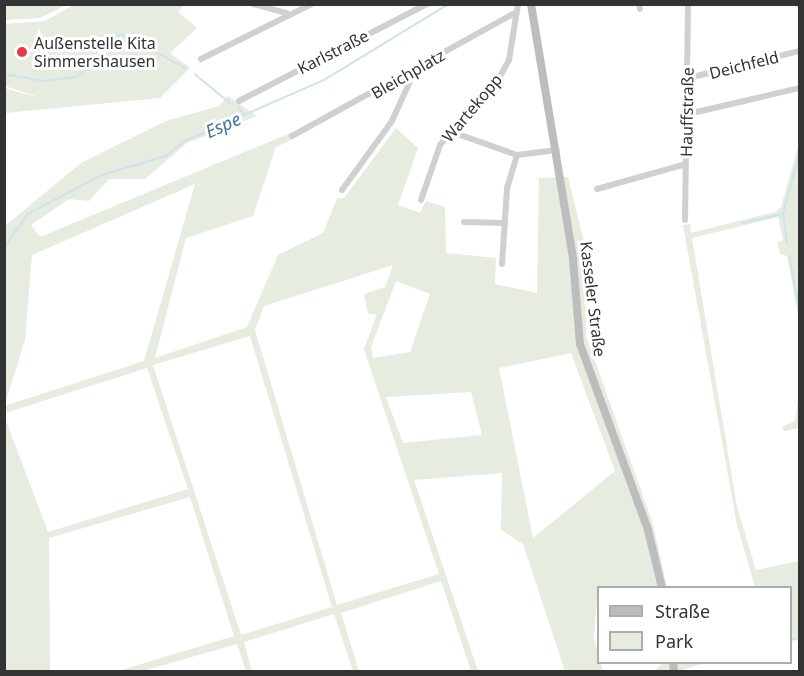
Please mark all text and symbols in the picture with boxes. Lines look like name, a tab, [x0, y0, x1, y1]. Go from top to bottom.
street label: Karlstraße	[294, 26, 372, 78]
place label: Außenstelle Kita Simmershausen	[34, 33, 156, 71]
marker: Außenstelle Kita Simmershausen	[15, 45, 29, 59]
street label: Bleichplatz	[368, 45, 448, 103]
street label: Deichfeld	[707, 47, 781, 83]
street label: Hauffstraße	[677, 67, 697, 157]
street label: Wartekopp	[438, 70, 506, 146]
water label: Espe	[202, 108, 244, 142]
street label: Kasseler Straße	[576, 240, 610, 358]
legend	[597, 586, 792, 664]
text: Straße	[655, 599, 710, 623]
text: Park	[655, 629, 693, 653]

